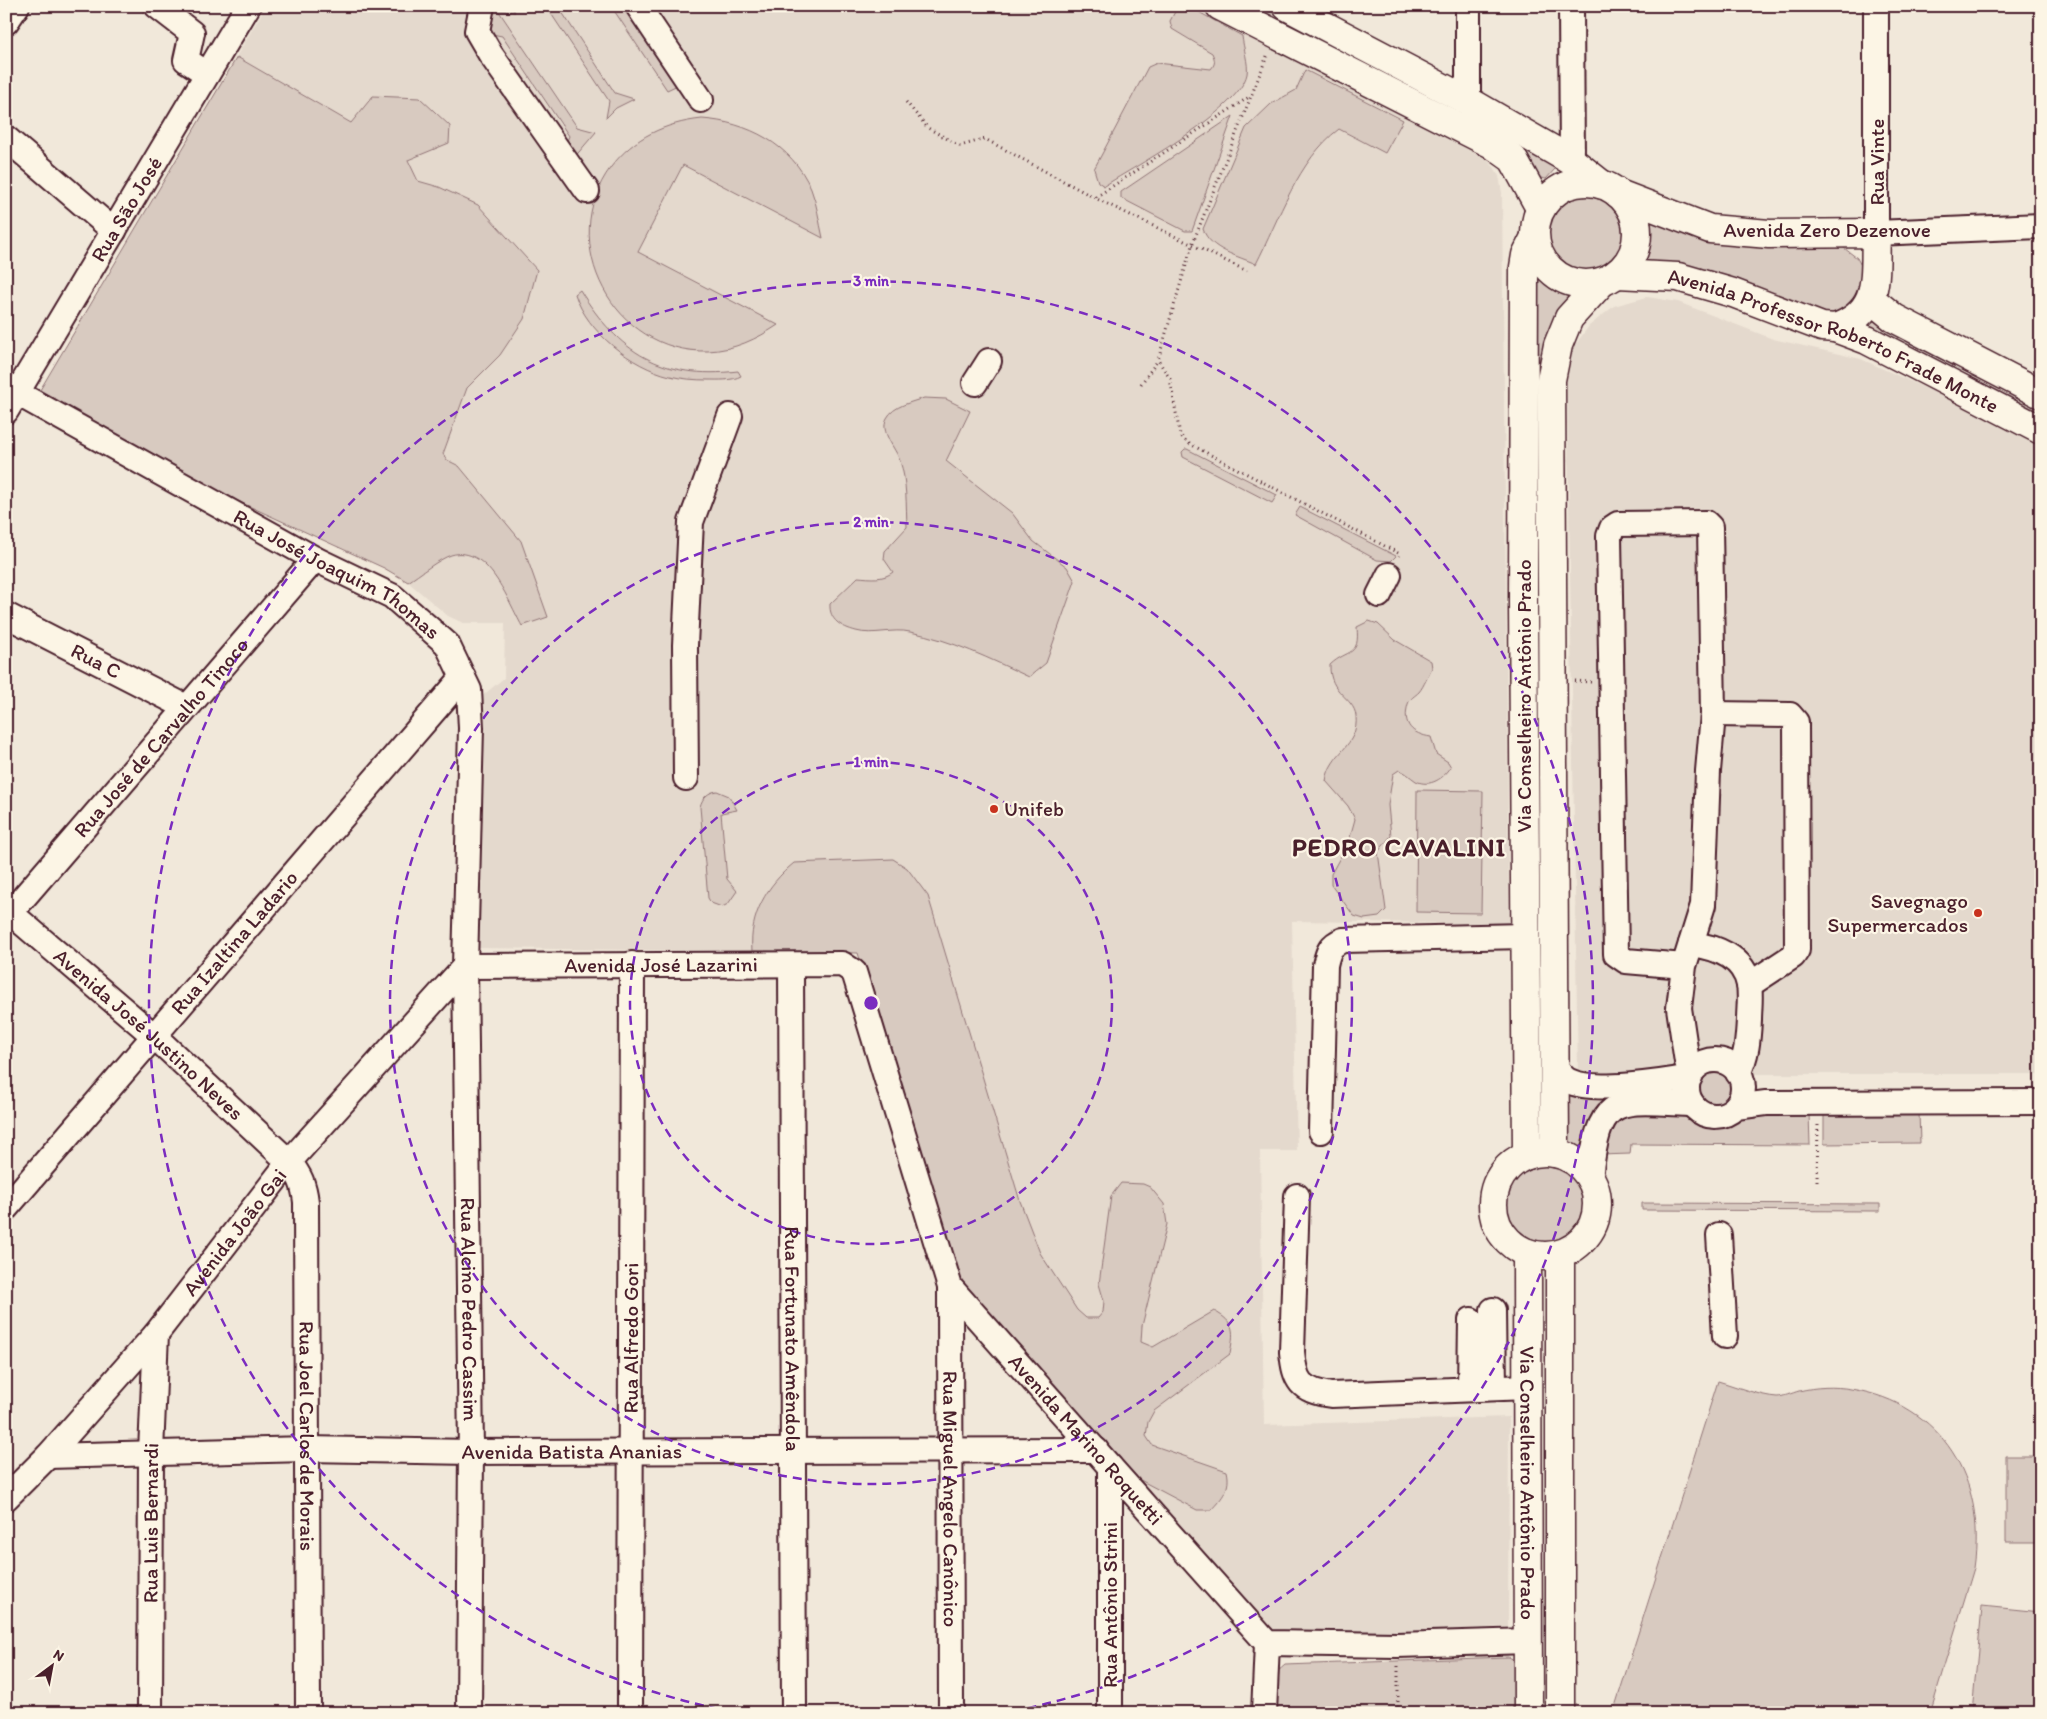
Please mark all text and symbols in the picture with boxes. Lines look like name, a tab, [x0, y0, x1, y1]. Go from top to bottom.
street label: Rua Vinte	[1864, 119, 1889, 205]
street label: Rua São José	[85, 152, 167, 266]
street label: Avenida Zero Dezenove	[1723, 217, 1931, 242]
street label: Avenida Professor Roberto Frade Monte	[1667, 264, 2003, 418]
text: 3 min	[853, 272, 890, 290]
street label: Rua José Joaquim Thomas	[229, 503, 446, 644]
text: 2 min	[853, 513, 890, 531]
street label: Via Conselheiro Antônio Prado	[1511, 559, 1536, 833]
street label: Rua José de Carvalho Tinoco	[68, 632, 254, 842]
street label: Rua C	[67, 637, 125, 684]
text: 1 min	[854, 753, 889, 771]
place label: Unifeb	[1004, 796, 1064, 821]
marker: Unifeb	[988, 803, 1000, 815]
district label: PEDRO CAVALINI	[1292, 831, 1506, 863]
street label: Rua Izaltina Ladario	[165, 865, 303, 1020]
place label: Savegnago Supermercados	[1828, 888, 1968, 937]
marker: Savegnago Supermercados	[1972, 907, 1984, 919]
street label: Avenida José Justino Neves	[49, 943, 249, 1125]
street label: Avenida José Lazarini	[564, 951, 758, 977]
centre of rings	[862, 994, 880, 1012]
street label: Avenida João Gai	[177, 1163, 291, 1301]
street label: Rua Alcino Pedro Cassim	[456, 1197, 484, 1421]
street label: Rua Fortunato Amêndola	[780, 1226, 806, 1452]
street label: Rua Alfredo Gori	[618, 1263, 643, 1413]
street label: Rua Joel Carlos de Morais	[294, 1321, 320, 1551]
street label: Via Conselheiro Antônio Prado	[1515, 1346, 1541, 1620]
street label: Avenida Marino Roquetti	[1004, 1349, 1169, 1530]
street label: Rua Miguel Angelo Canônico	[938, 1371, 964, 1627]
street label: Avenida Batista Ananias	[461, 1438, 682, 1464]
street label: Rua Luis Bernardi	[137, 1442, 163, 1603]
street label: Rua Antônio Strini	[1097, 1522, 1122, 1688]
north arrow	[28, 1642, 78, 1692]
text: N	[50, 1646, 67, 1665]

